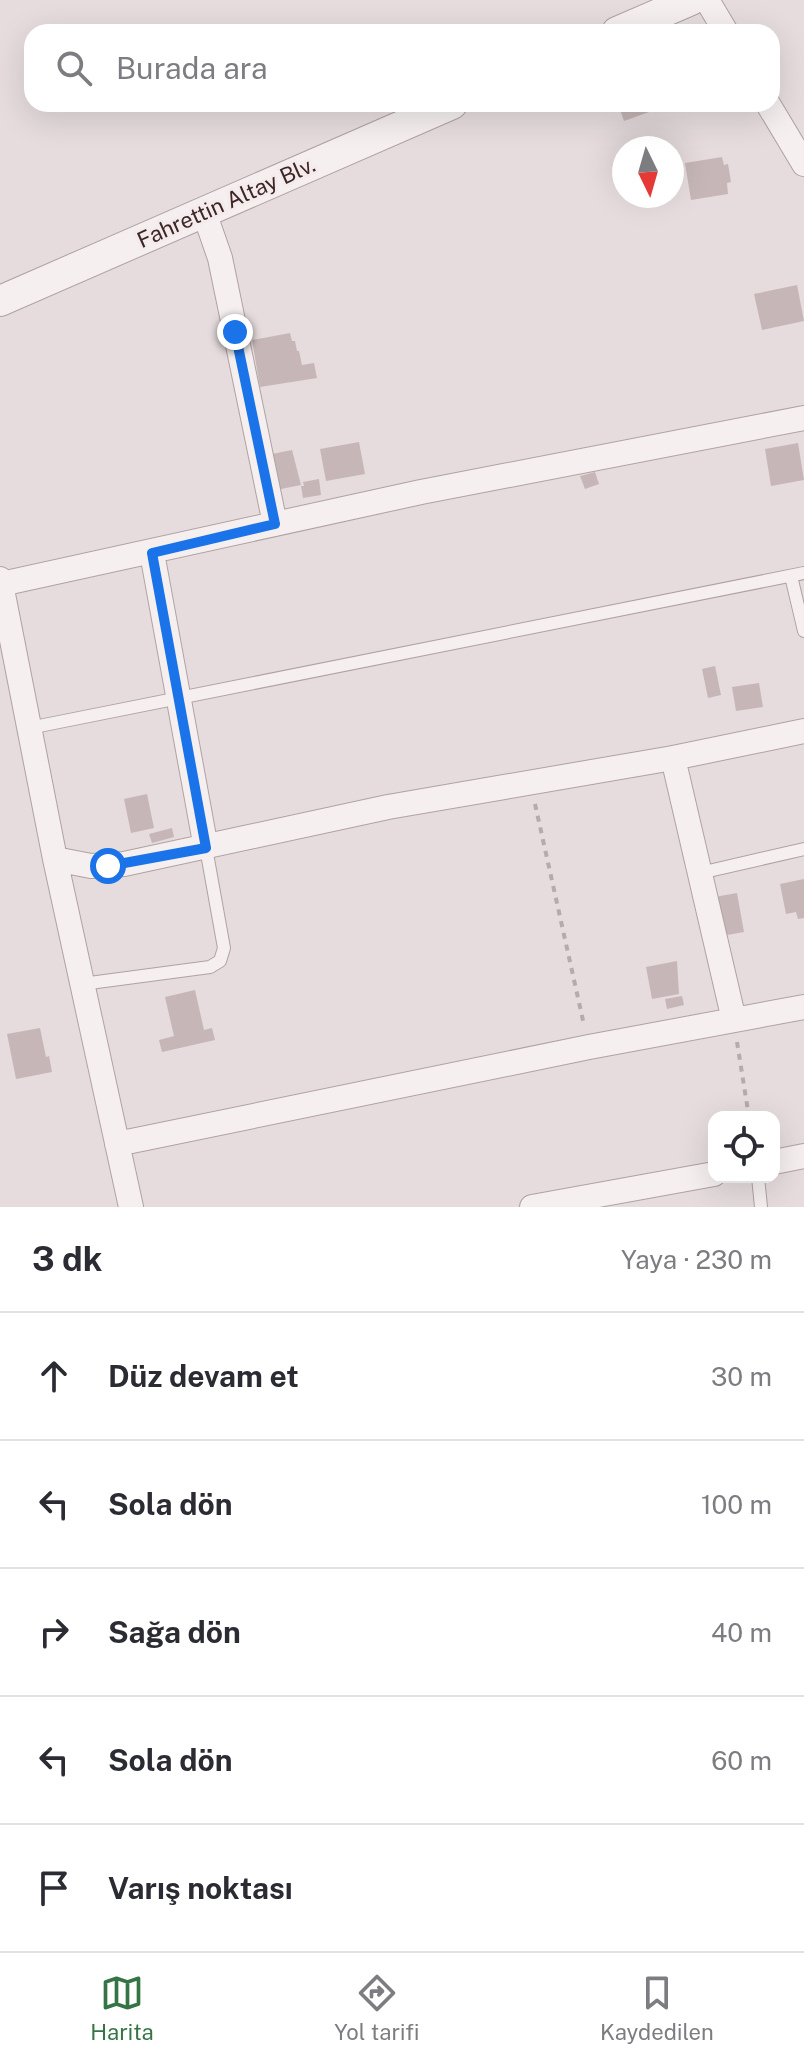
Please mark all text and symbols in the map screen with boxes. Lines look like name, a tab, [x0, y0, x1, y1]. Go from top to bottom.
search box	[24, 24, 780, 112]
icon: search	[52, 46, 96, 90]
text: Burada ara	[116, 50, 268, 86]
north arrow	[612, 136, 684, 208]
street label: Fahrettin Altay Blv.	[133, 151, 319, 253]
route end	[217, 314, 253, 350]
route start	[90, 848, 126, 884]
map controls	[708, 1111, 780, 1183]
button: locate	[708, 1111, 780, 1183]
text: 3 dk	[32, 1239, 103, 1279]
text: Yaya · 230 m	[621, 1244, 772, 1275]
icon: ahead	[32, 1354, 76, 1398]
text: Düz devam et	[108, 1358, 299, 1394]
text: 30 m	[711, 1361, 772, 1392]
icon: left	[32, 1482, 76, 1526]
text: Sola dön	[108, 1486, 232, 1522]
text: 100 m	[701, 1489, 772, 1520]
icon: right	[32, 1610, 76, 1654]
text: Sağa dön	[108, 1614, 241, 1650]
text: 40 m	[711, 1617, 772, 1648]
icon: left	[32, 1738, 76, 1782]
text: Sola dön	[108, 1742, 232, 1778]
text: 60 m	[711, 1745, 772, 1776]
icon: arrive	[32, 1866, 76, 1910]
text: Varış noktası	[108, 1870, 293, 1906]
tab: Harita	[90, 1971, 154, 2045]
tab: Yol tarifi	[334, 1971, 419, 2045]
tab: Kaydedilen	[600, 1971, 714, 2045]

